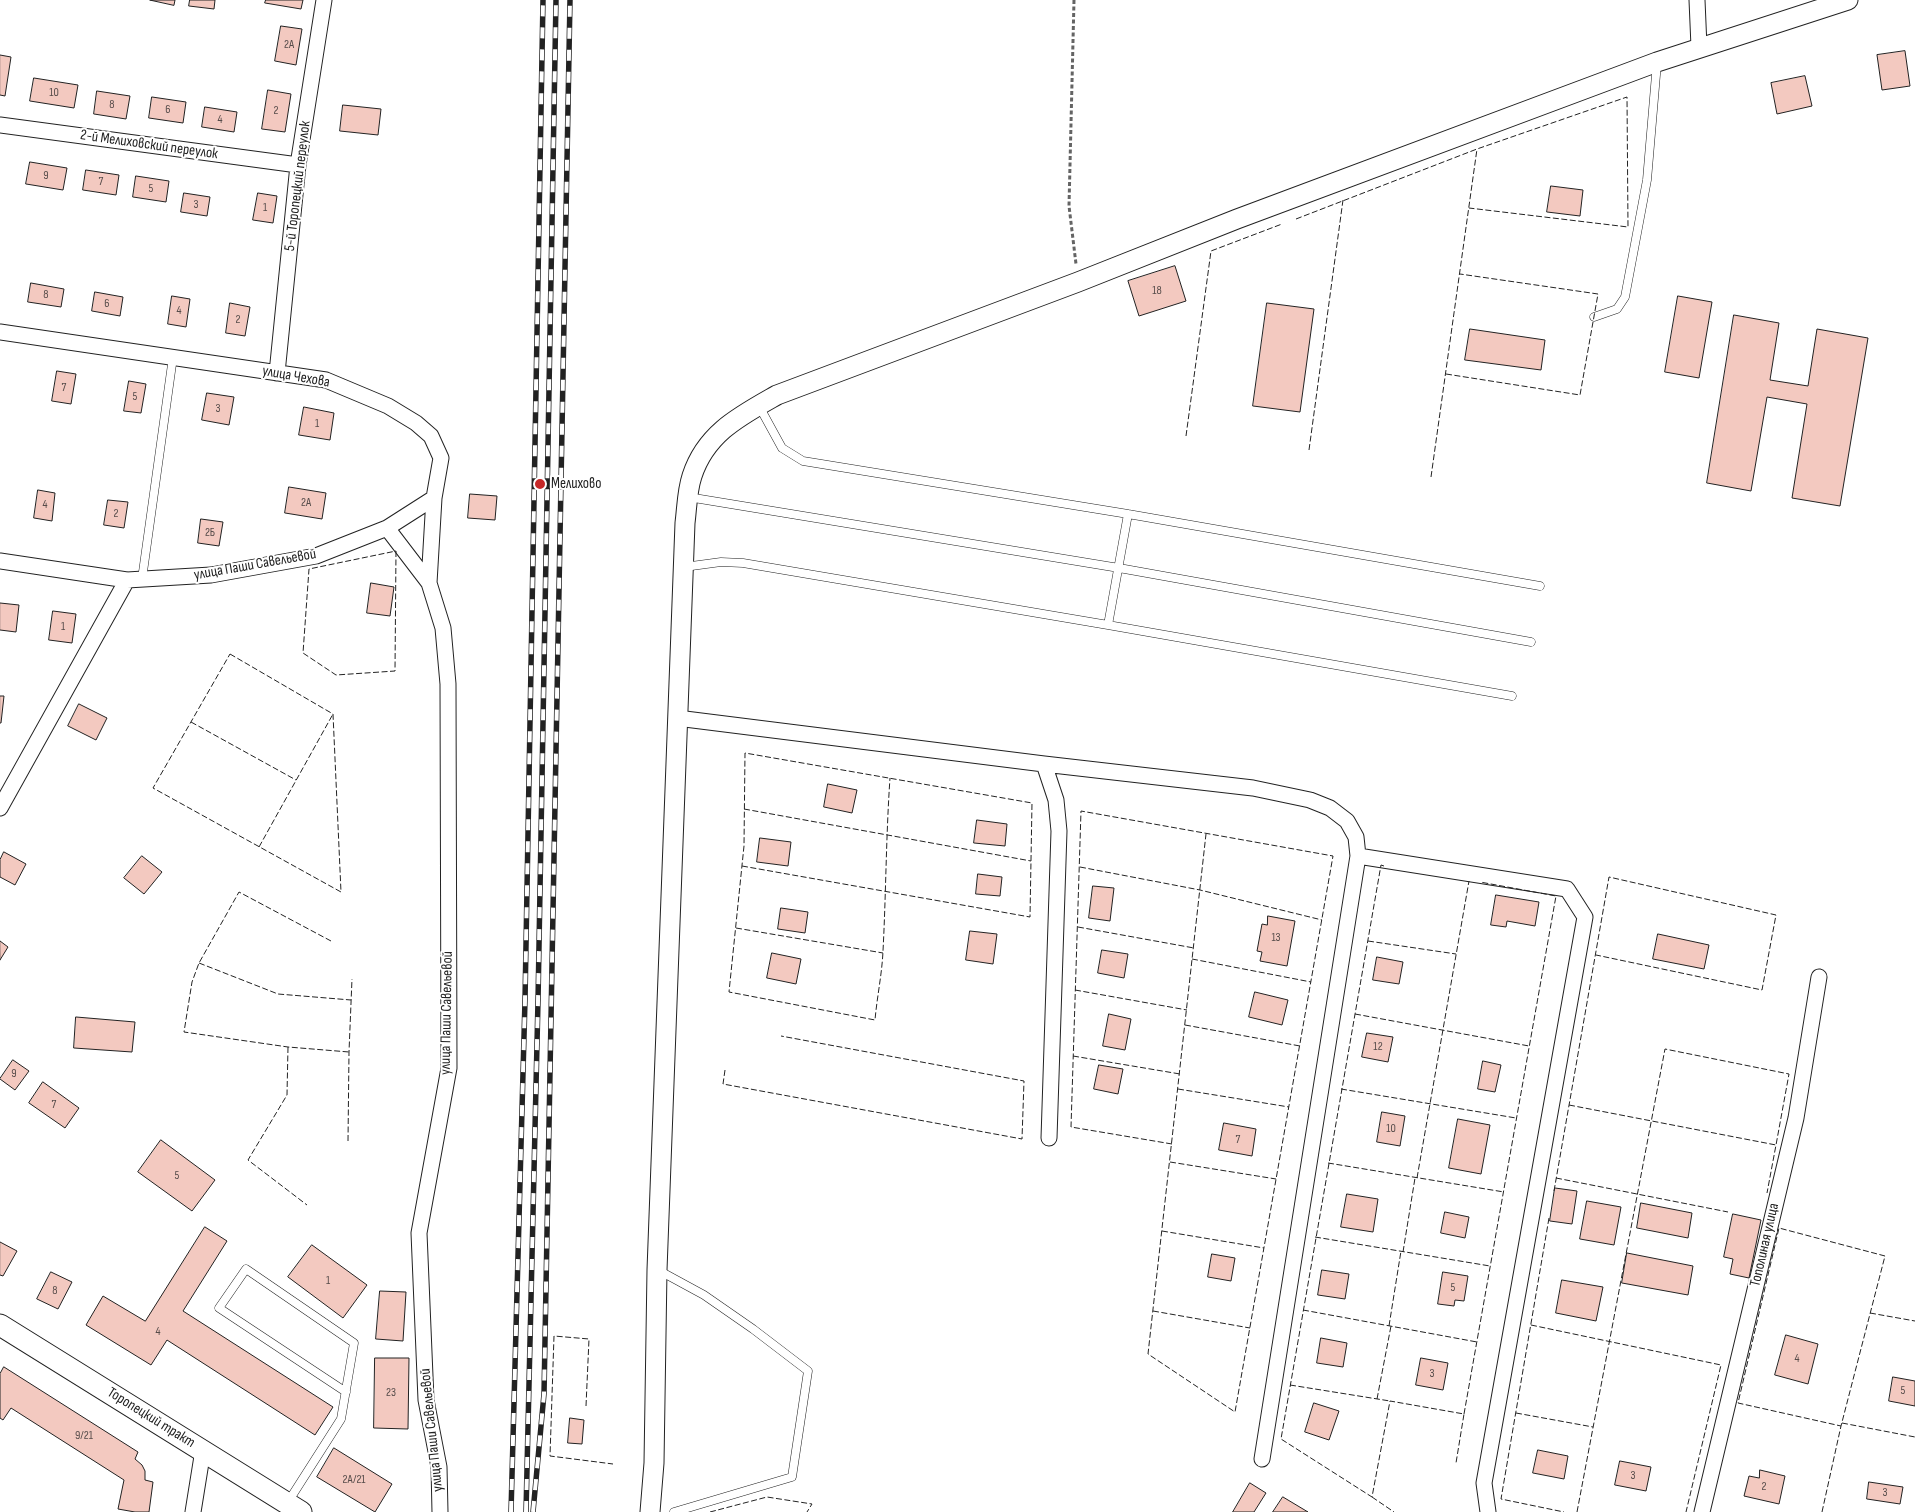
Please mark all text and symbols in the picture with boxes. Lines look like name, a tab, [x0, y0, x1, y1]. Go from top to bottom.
house number: 2А	[284, 38, 294, 52]
house number: 10	[49, 86, 59, 100]
house number: 8	[109, 98, 115, 112]
house number: 6	[165, 103, 171, 117]
house number: 2	[274, 104, 278, 118]
house number: 4	[217, 113, 223, 127]
street label: 5-й Торопецкий переулок	[281, 120, 315, 252]
street label: 2-й Мелиховский переулок	[79, 126, 219, 164]
house number: 9	[43, 169, 49, 183]
house number: 7	[99, 175, 103, 189]
house number: 5	[149, 182, 153, 196]
house number: 3	[193, 198, 199, 212]
house number: 1	[263, 201, 267, 215]
house number: 18	[1152, 284, 1162, 298]
house number: 8	[43, 288, 49, 302]
house number: 6	[104, 297, 110, 311]
house number: 4	[176, 304, 182, 318]
house number: 2	[236, 313, 240, 327]
street label: улица Чехова	[261, 362, 331, 392]
house number: 7	[62, 381, 66, 395]
house number: 5	[133, 390, 137, 404]
house number: 3	[215, 402, 221, 416]
house number: 1	[315, 417, 319, 431]
place label: Мелихово	[551, 475, 601, 493]
marker: Мелихово	[533, 477, 547, 491]
house number: 2А	[301, 496, 311, 510]
house number: 4	[42, 498, 48, 512]
house number: 2	[114, 507, 118, 521]
house number: 2Б	[205, 526, 215, 540]
street label: улица Паши Савельевой	[192, 545, 318, 585]
house number: 1	[61, 620, 65, 634]
house number: 13	[1271, 931, 1281, 945]
street label: улица Паши Савельевой	[437, 951, 457, 1075]
house number: 12	[1373, 1040, 1383, 1054]
house number: 9	[11, 1067, 17, 1081]
house number: 7	[52, 1098, 56, 1112]
house number: 10	[1386, 1122, 1396, 1136]
house number: 7	[1236, 1133, 1240, 1147]
house number: 5	[175, 1169, 179, 1183]
street label: Тополиная улица	[1747, 1202, 1783, 1288]
house number: 1	[326, 1274, 330, 1288]
house number: 5	[1451, 1281, 1455, 1295]
house number: 8	[52, 1284, 58, 1298]
house number: 4	[155, 1325, 161, 1339]
house number: 4	[1794, 1352, 1800, 1366]
street label: улица Паши Савельевой	[417, 1367, 447, 1493]
house number: 3	[1429, 1367, 1435, 1381]
street label: Торопецкий тракт	[104, 1384, 198, 1452]
house number: 5	[1901, 1384, 1905, 1398]
house number: 23	[386, 1386, 396, 1400]
house number: 9/21	[75, 1429, 93, 1443]
house number: 3	[1630, 1469, 1636, 1483]
house number: 2А/21	[342, 1473, 366, 1487]
house number: 2	[1762, 1480, 1766, 1494]
house number: 3	[1882, 1486, 1888, 1500]

